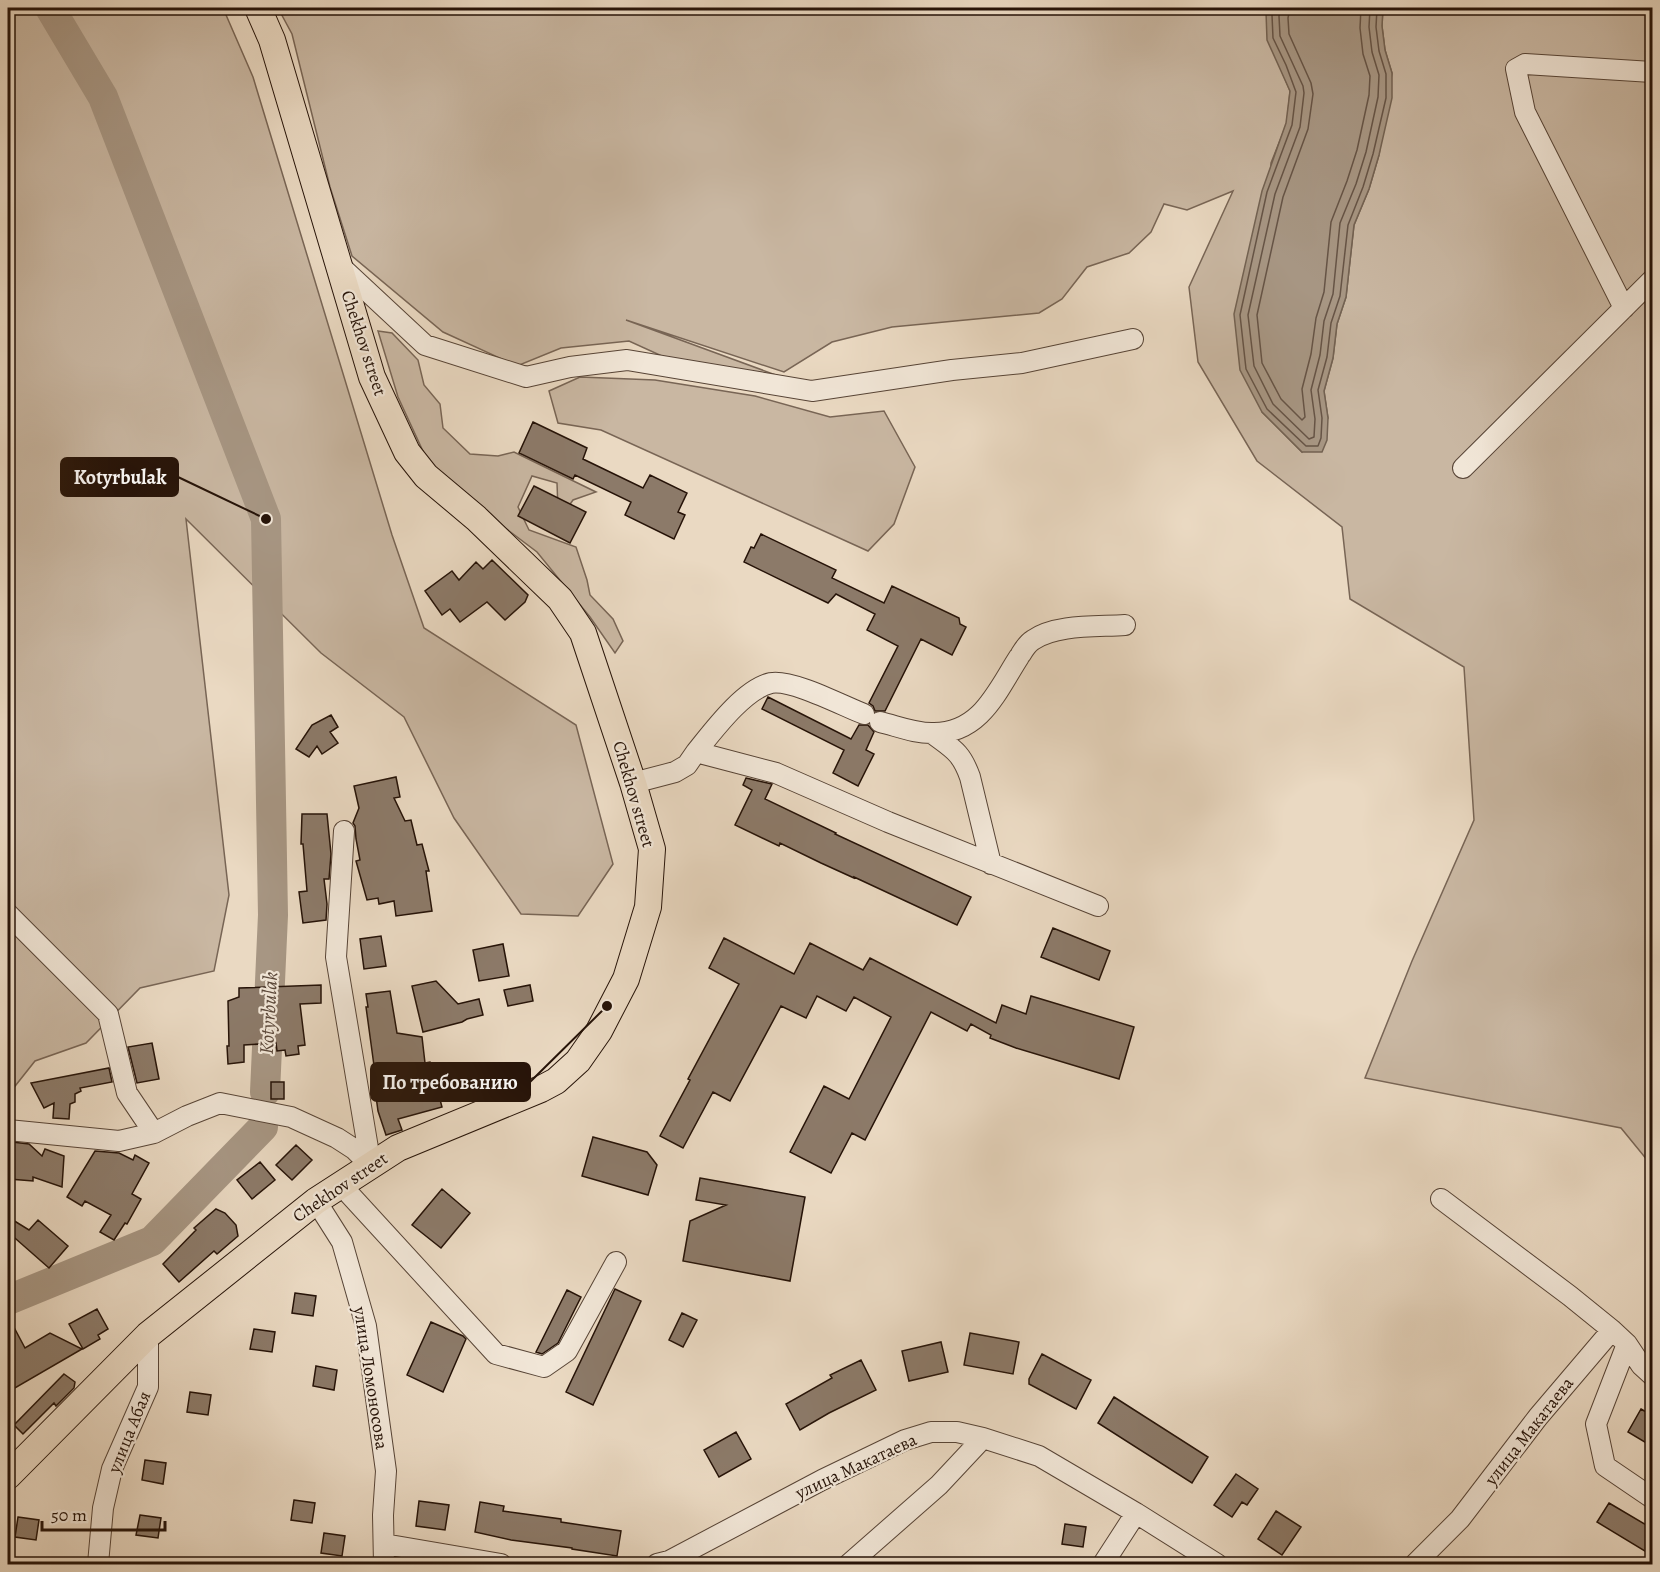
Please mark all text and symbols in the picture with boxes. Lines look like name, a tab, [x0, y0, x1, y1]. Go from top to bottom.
street label: Chekhov street	[336, 287, 392, 399]
callout: Kotyrbulak	[61, 458, 178, 496]
text: Kotyrbulak	[73, 464, 167, 491]
street label: Chekhov street	[607, 738, 661, 850]
water label: Kotyrbulak	[253, 971, 284, 1055]
callout: По требованию	[371, 1063, 530, 1101]
text: По требованию	[382, 1069, 518, 1096]
street label: Chekhov street	[288, 1146, 392, 1228]
street label: улица Ломоносова	[348, 1304, 394, 1452]
street label: улица Макатаева	[1478, 1371, 1579, 1491]
street label: улица Абая	[101, 1387, 156, 1477]
street label: улица Макатаева	[790, 1427, 921, 1505]
scale bar	[42, 1494, 165, 1532]
text: 50 m	[51, 1503, 87, 1527]

